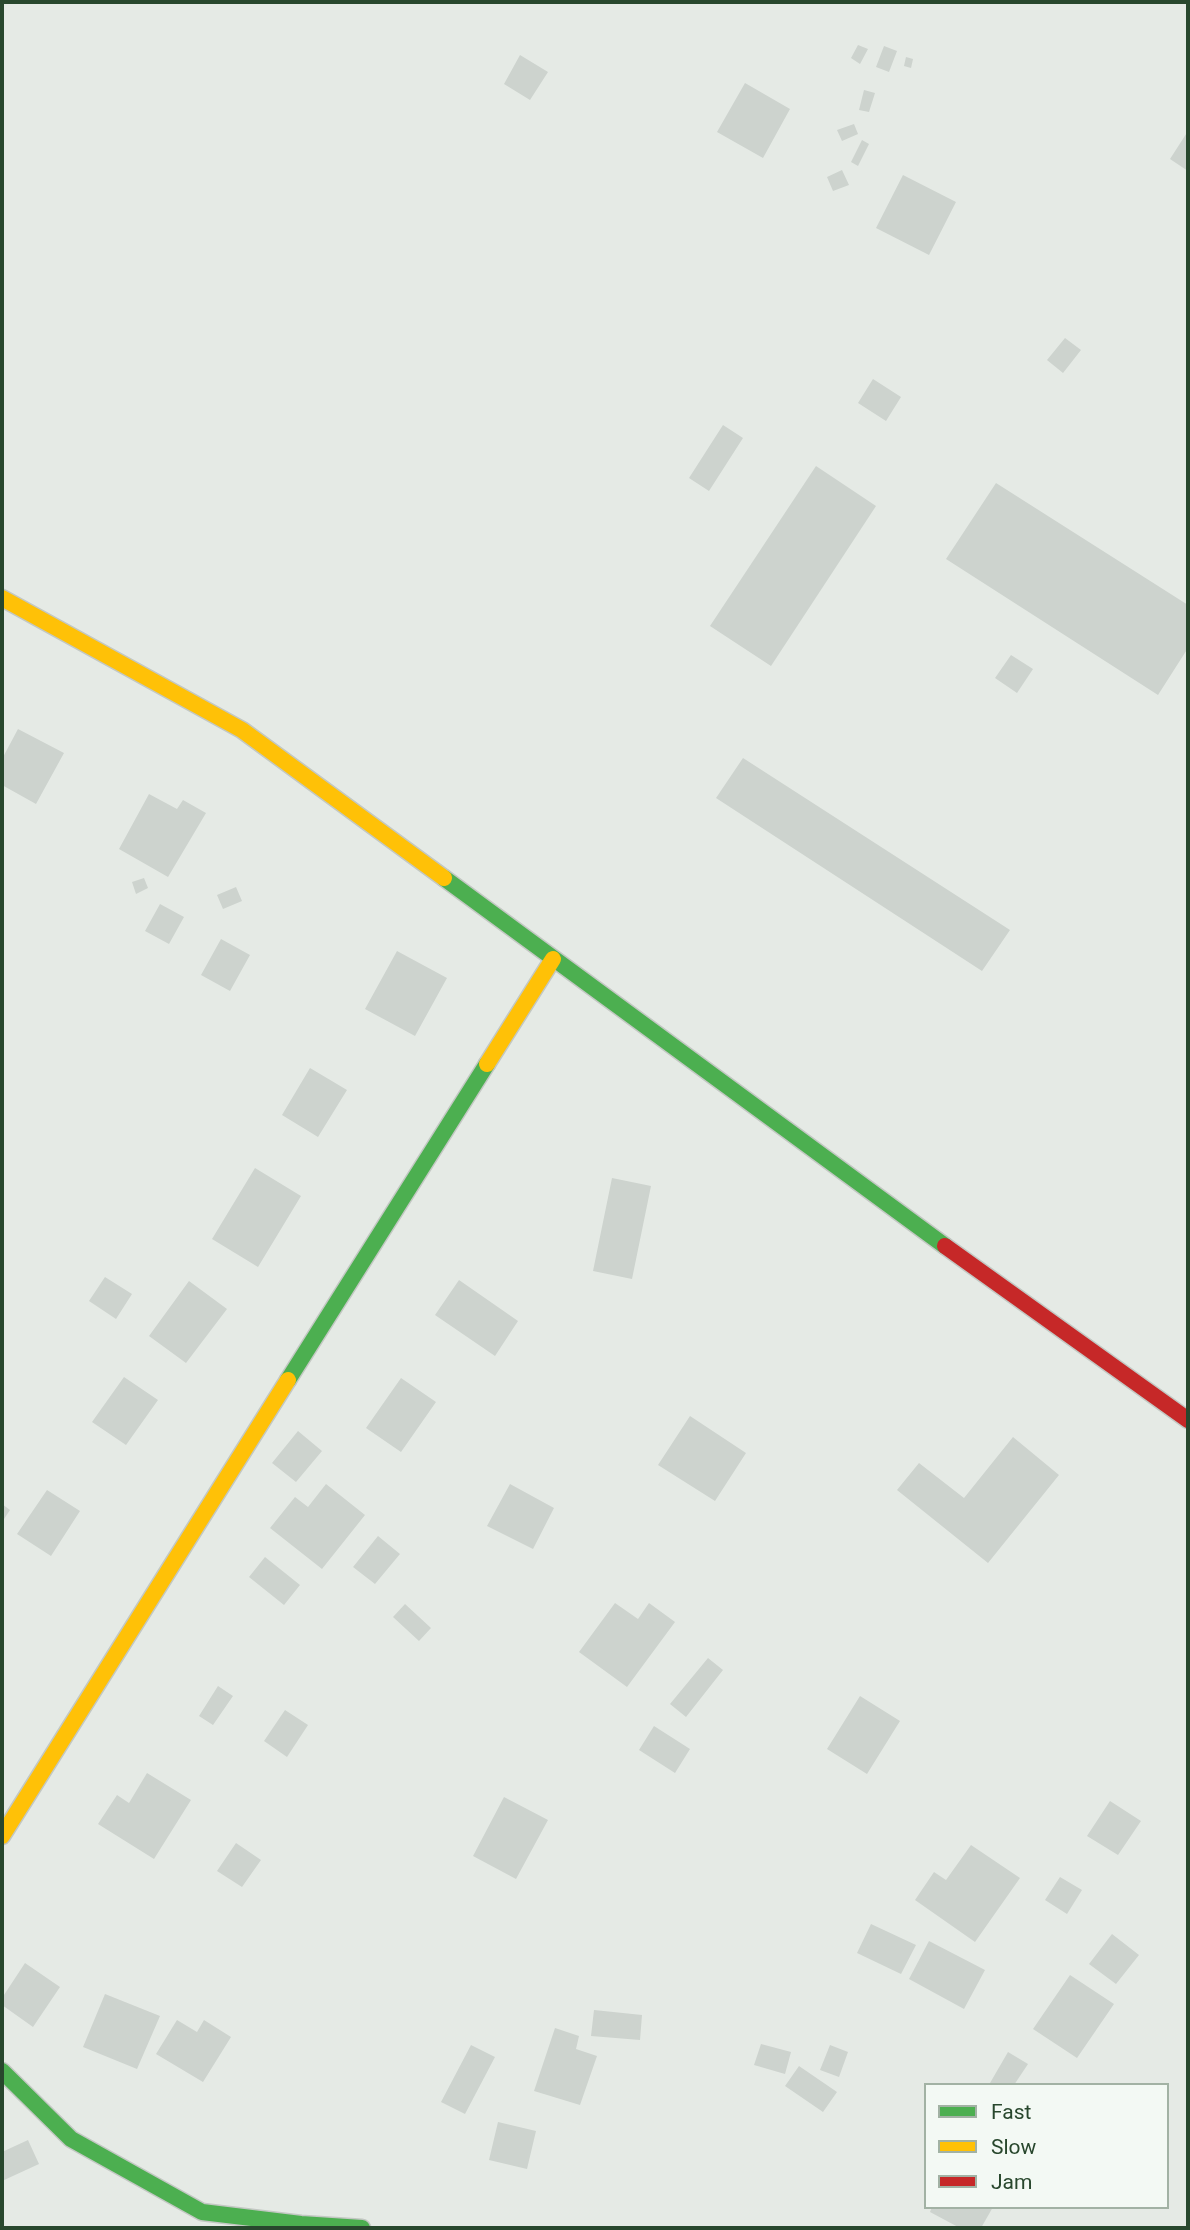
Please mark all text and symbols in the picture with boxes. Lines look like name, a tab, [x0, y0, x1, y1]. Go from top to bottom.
legend	[924, 2083, 1169, 2209]
text: Fast	[991, 2100, 1031, 2124]
text: Slow	[991, 2135, 1036, 2159]
text: Jam	[991, 2170, 1032, 2194]

